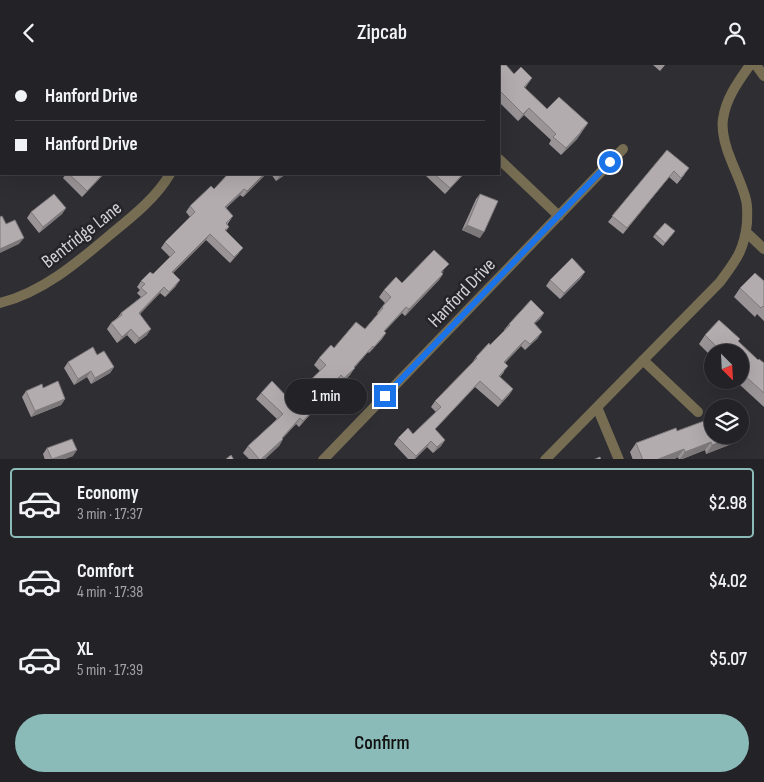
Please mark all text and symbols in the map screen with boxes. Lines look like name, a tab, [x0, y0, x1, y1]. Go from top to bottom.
icon: back	[15, 19, 43, 47]
text: Zipcab	[357, 19, 407, 46]
icon: person	[721, 19, 749, 47]
text: Hanford Drive	[45, 85, 138, 108]
text: Hanford Drive	[45, 133, 138, 156]
route start	[599, 151, 621, 173]
street label: Bentridge Lane	[37, 197, 127, 274]
street label: Hanford Drive	[423, 254, 501, 332]
north arrow	[704, 344, 749, 389]
map controls	[704, 344, 749, 444]
callout: 1 min	[285, 379, 368, 413]
route end	[374, 385, 396, 407]
text: 1 min	[311, 387, 341, 406]
button: layers	[704, 399, 749, 444]
icon: car	[17, 481, 62, 526]
text: Economy	[77, 482, 139, 505]
text: $2.98	[708, 492, 747, 515]
text: 3 min · 17:37	[77, 505, 143, 524]
icon: car	[17, 559, 62, 604]
text: Comfort	[77, 560, 134, 583]
text: $4.02	[708, 570, 747, 593]
text: 4 min · 17:38	[77, 583, 143, 602]
icon: car	[17, 637, 62, 682]
text: XL	[77, 638, 93, 661]
text: $5.07	[709, 648, 747, 671]
text: 5 min · 17:39	[77, 661, 143, 680]
button: Confirm	[15, 714, 749, 772]

